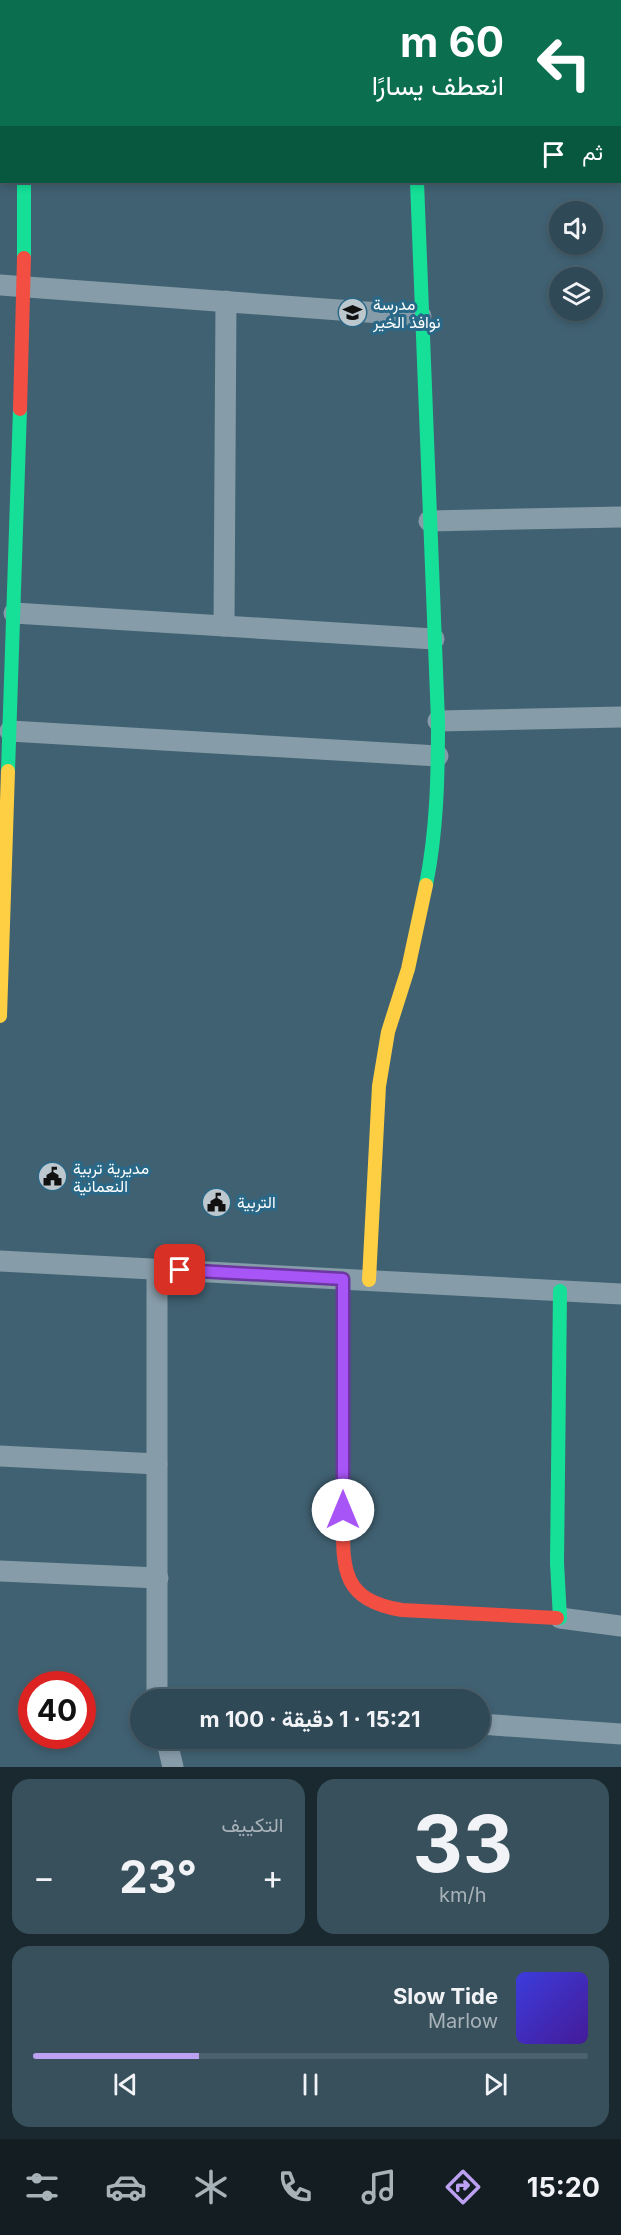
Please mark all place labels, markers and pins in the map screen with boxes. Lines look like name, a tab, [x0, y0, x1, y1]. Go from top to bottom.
place label: مدرسة نوافذ الخير	[372, 294, 440, 333]
school or university icon: مدرسة نوافذ الخير	[336, 297, 368, 329]
place label: مديرية تربية النعمانية	[73, 1158, 149, 1196]
public building icon: مديرية تربية النعمانية	[36, 1161, 68, 1193]
public building icon: التربية	[200, 1186, 232, 1218]
place label: التربية	[237, 1192, 276, 1213]
pin	[154, 1244, 205, 1295]

